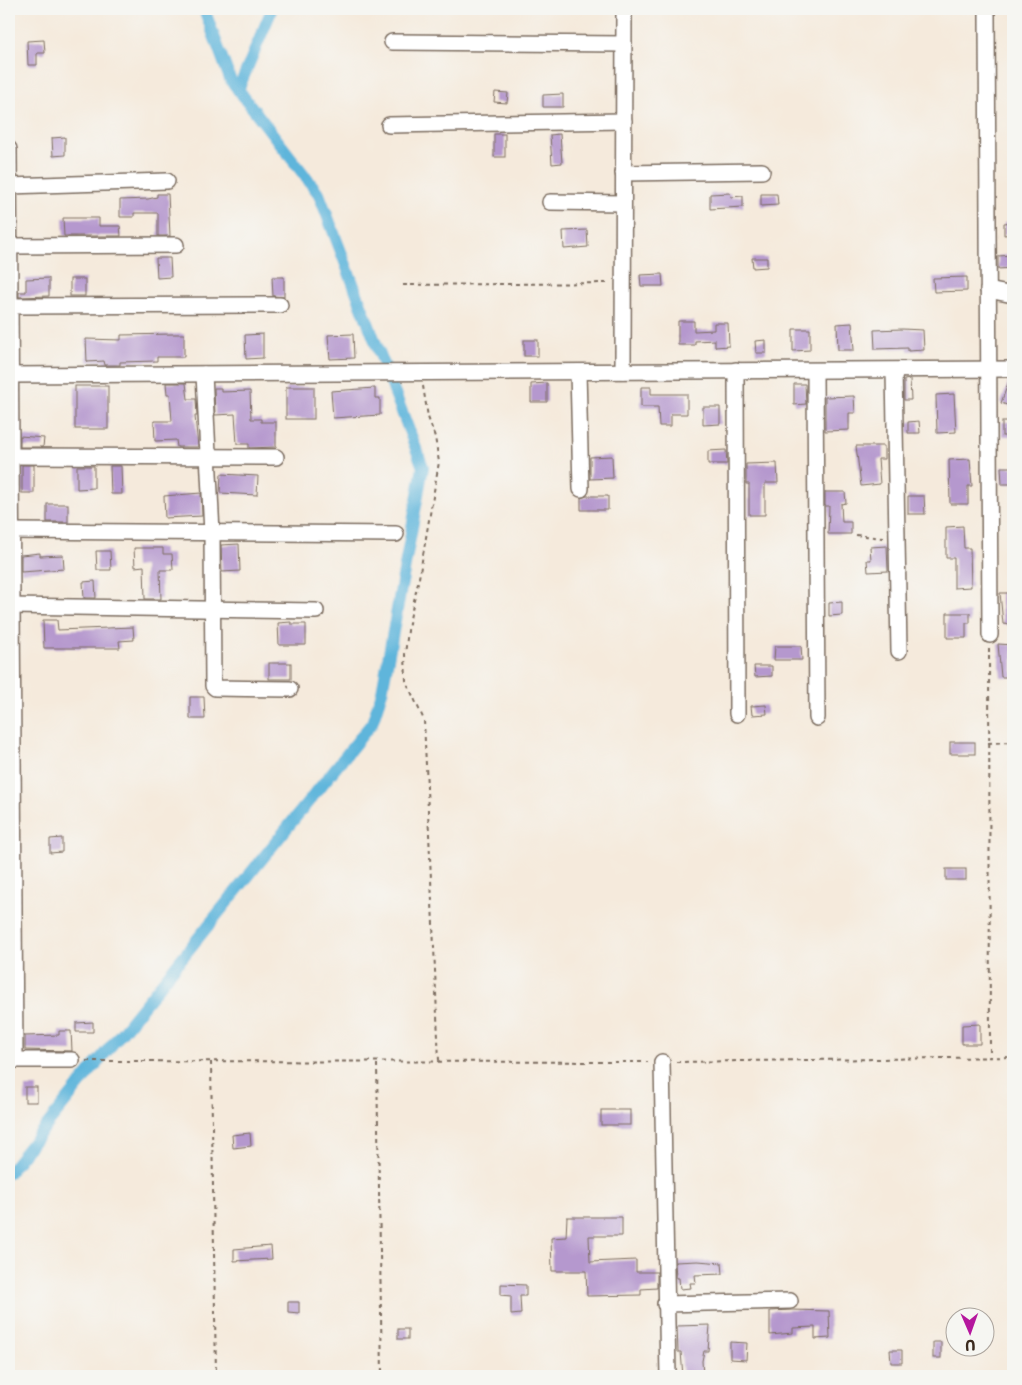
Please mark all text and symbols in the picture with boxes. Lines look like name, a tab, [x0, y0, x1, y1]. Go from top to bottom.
north arrow	[944, 1308, 994, 1358]
text: U	[965, 1335, 976, 1356]

